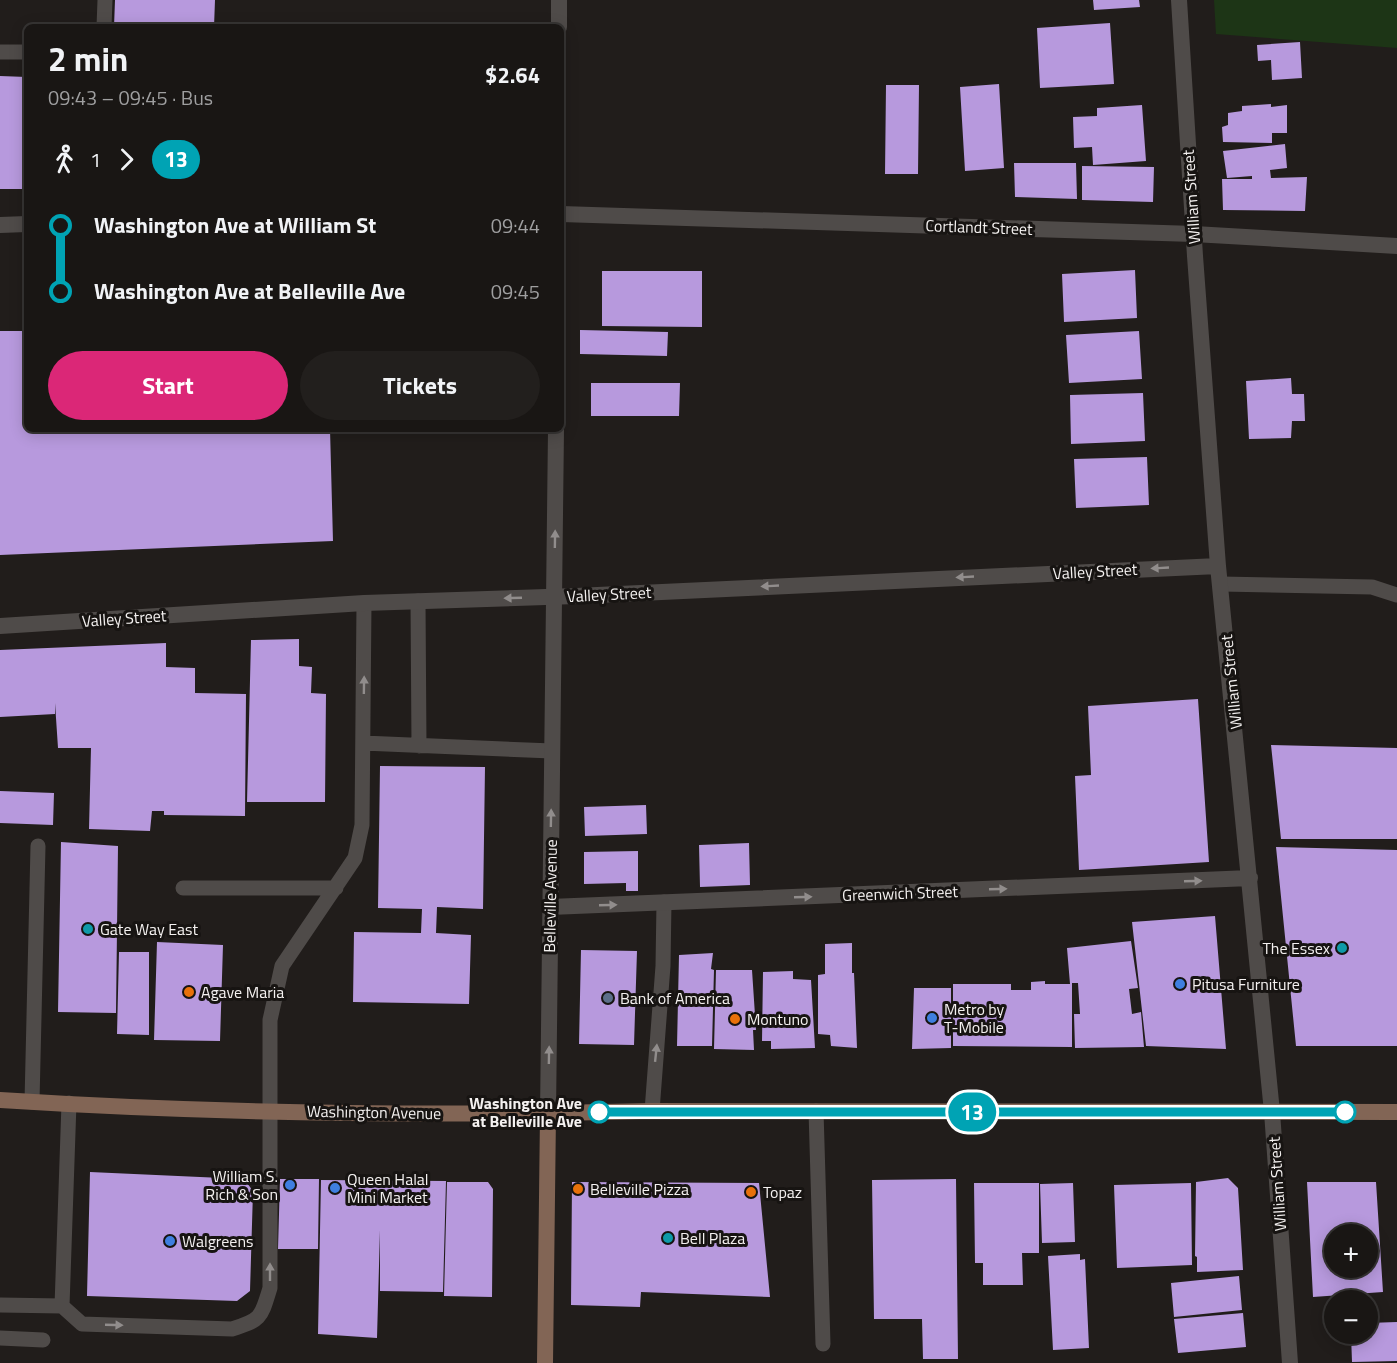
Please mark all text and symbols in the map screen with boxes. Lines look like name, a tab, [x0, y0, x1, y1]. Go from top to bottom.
text: 2 min	[48, 34, 128, 84]
text: $2.64	[485, 58, 540, 92]
text: 09:43 – 09:45 · Bus	[48, 82, 213, 113]
icon: walk	[48, 143, 81, 176]
icon: forward	[110, 143, 143, 176]
text: 13	[164, 143, 188, 175]
text: 1	[90, 144, 101, 175]
street label: William Street	[1176, 149, 1206, 245]
text: Washington Ave at William St	[94, 208, 376, 242]
text: 09:44	[491, 210, 540, 241]
street label: Cortlandt Street	[925, 213, 1033, 241]
text: Washington Ave at Belleville Ave	[94, 274, 405, 308]
text: 09:45	[491, 276, 540, 307]
button: Start	[48, 351, 288, 420]
button: Tickets	[300, 351, 540, 420]
one-way arrow	[550, 530, 559, 549]
street label: Valley Street	[1052, 557, 1138, 585]
one-way arrow	[1150, 563, 1169, 572]
one-way arrow	[956, 573, 975, 582]
street label: Valley Street	[566, 580, 652, 608]
one-way arrow	[761, 582, 780, 591]
one-way arrow	[503, 593, 522, 603]
street label: Valley Street	[81, 603, 167, 633]
street label: William Street	[1214, 633, 1248, 730]
one-way arrow	[359, 675, 369, 694]
one-way arrow	[546, 809, 556, 828]
street label: Belleville Avenue	[537, 839, 563, 953]
one-way arrow	[1183, 876, 1202, 886]
street label: Greenwich Street	[842, 879, 959, 907]
one-way arrow	[989, 884, 1008, 893]
one-way arrow	[794, 892, 813, 901]
one-way arrow	[599, 900, 618, 909]
place label: Gate Way East	[100, 917, 199, 941]
marker: Gate Way East	[81, 922, 95, 936]
place label: The Essex	[1262, 936, 1330, 960]
marker: The Essex	[1335, 941, 1349, 955]
place label: Pitusa Furniture	[1192, 972, 1300, 996]
marker: Pitusa Furniture	[1173, 977, 1187, 991]
place label: Agave Maria	[201, 980, 284, 1004]
marker: Agave Maria	[182, 985, 196, 999]
place label: Bank of America	[620, 986, 730, 1010]
marker: Bank of America	[601, 991, 615, 1005]
place label: Metro by T-Mobile	[944, 997, 1005, 1039]
place label: Montuno	[747, 1007, 809, 1031]
marker: Metro by T-Mobile	[925, 1011, 939, 1025]
marker: Montuno	[728, 1012, 742, 1026]
one-way arrow	[651, 1043, 661, 1062]
one-way arrow	[544, 1046, 553, 1065]
place label: Washington Ave at Belleville Ave	[469, 1091, 582, 1133]
line badge: 13	[945, 1092, 999, 1132]
text: 13	[960, 1096, 984, 1128]
street label: Washington Avenue	[307, 1099, 441, 1125]
marker: Washington Ave at Belleville Ave	[588, 1101, 610, 1123]
unlabelled marker	[1334, 1101, 1356, 1123]
street label: William Street	[1262, 1136, 1292, 1232]
place label: William S. Rich & Son	[205, 1164, 278, 1206]
place label: Queen Halal Mini Market	[347, 1167, 429, 1209]
place label: Belleville Pizza	[590, 1177, 689, 1201]
marker: William S. Rich & Son	[283, 1178, 297, 1192]
place label: Topaz	[763, 1180, 802, 1204]
marker: Queen Halal Mini Market	[328, 1181, 342, 1195]
marker: Belleville Pizza	[571, 1182, 585, 1196]
marker: Topaz	[744, 1185, 758, 1199]
map controls	[1324, 1224, 1378, 1344]
button: +	[1324, 1224, 1378, 1278]
place label: Bell Plaza	[680, 1226, 745, 1250]
place label: Walgreens	[182, 1229, 253, 1253]
marker: Bell Plaza	[661, 1231, 675, 1245]
marker: Walgreens	[163, 1234, 177, 1248]
one-way arrow	[265, 1263, 274, 1282]
button: −	[1324, 1290, 1378, 1344]
one-way arrow	[104, 1321, 123, 1330]

